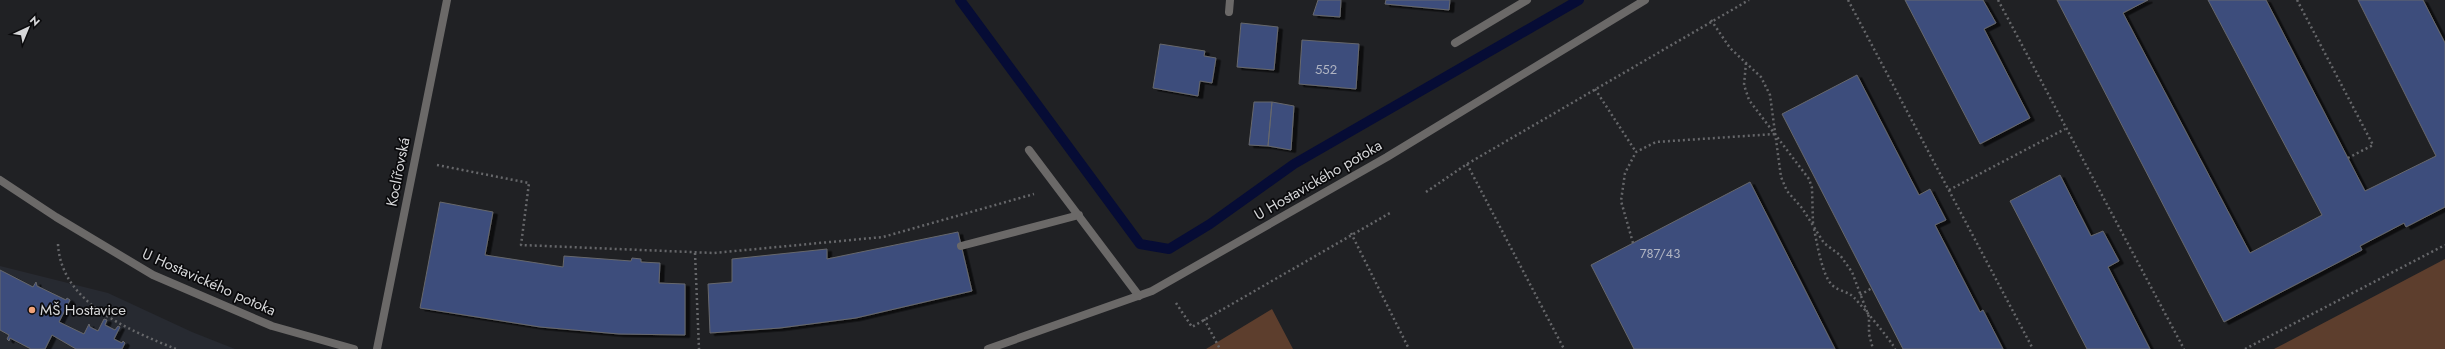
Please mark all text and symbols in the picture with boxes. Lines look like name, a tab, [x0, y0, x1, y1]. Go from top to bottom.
north arrow	[8, 8, 48, 48]
text: N	[26, 12, 44, 30]
house number: 552	[1315, 60, 1337, 79]
street label: U Hostavického potoka	[1250, 134, 1386, 226]
street label: Koclířovská	[381, 135, 415, 209]
street label: U Hostavického potoka	[139, 243, 279, 321]
house number: 787/43	[1640, 244, 1680, 263]
place label: MŠ Hostavice	[40, 299, 126, 321]
marker: MŠ Hostavice	[27, 305, 37, 315]

